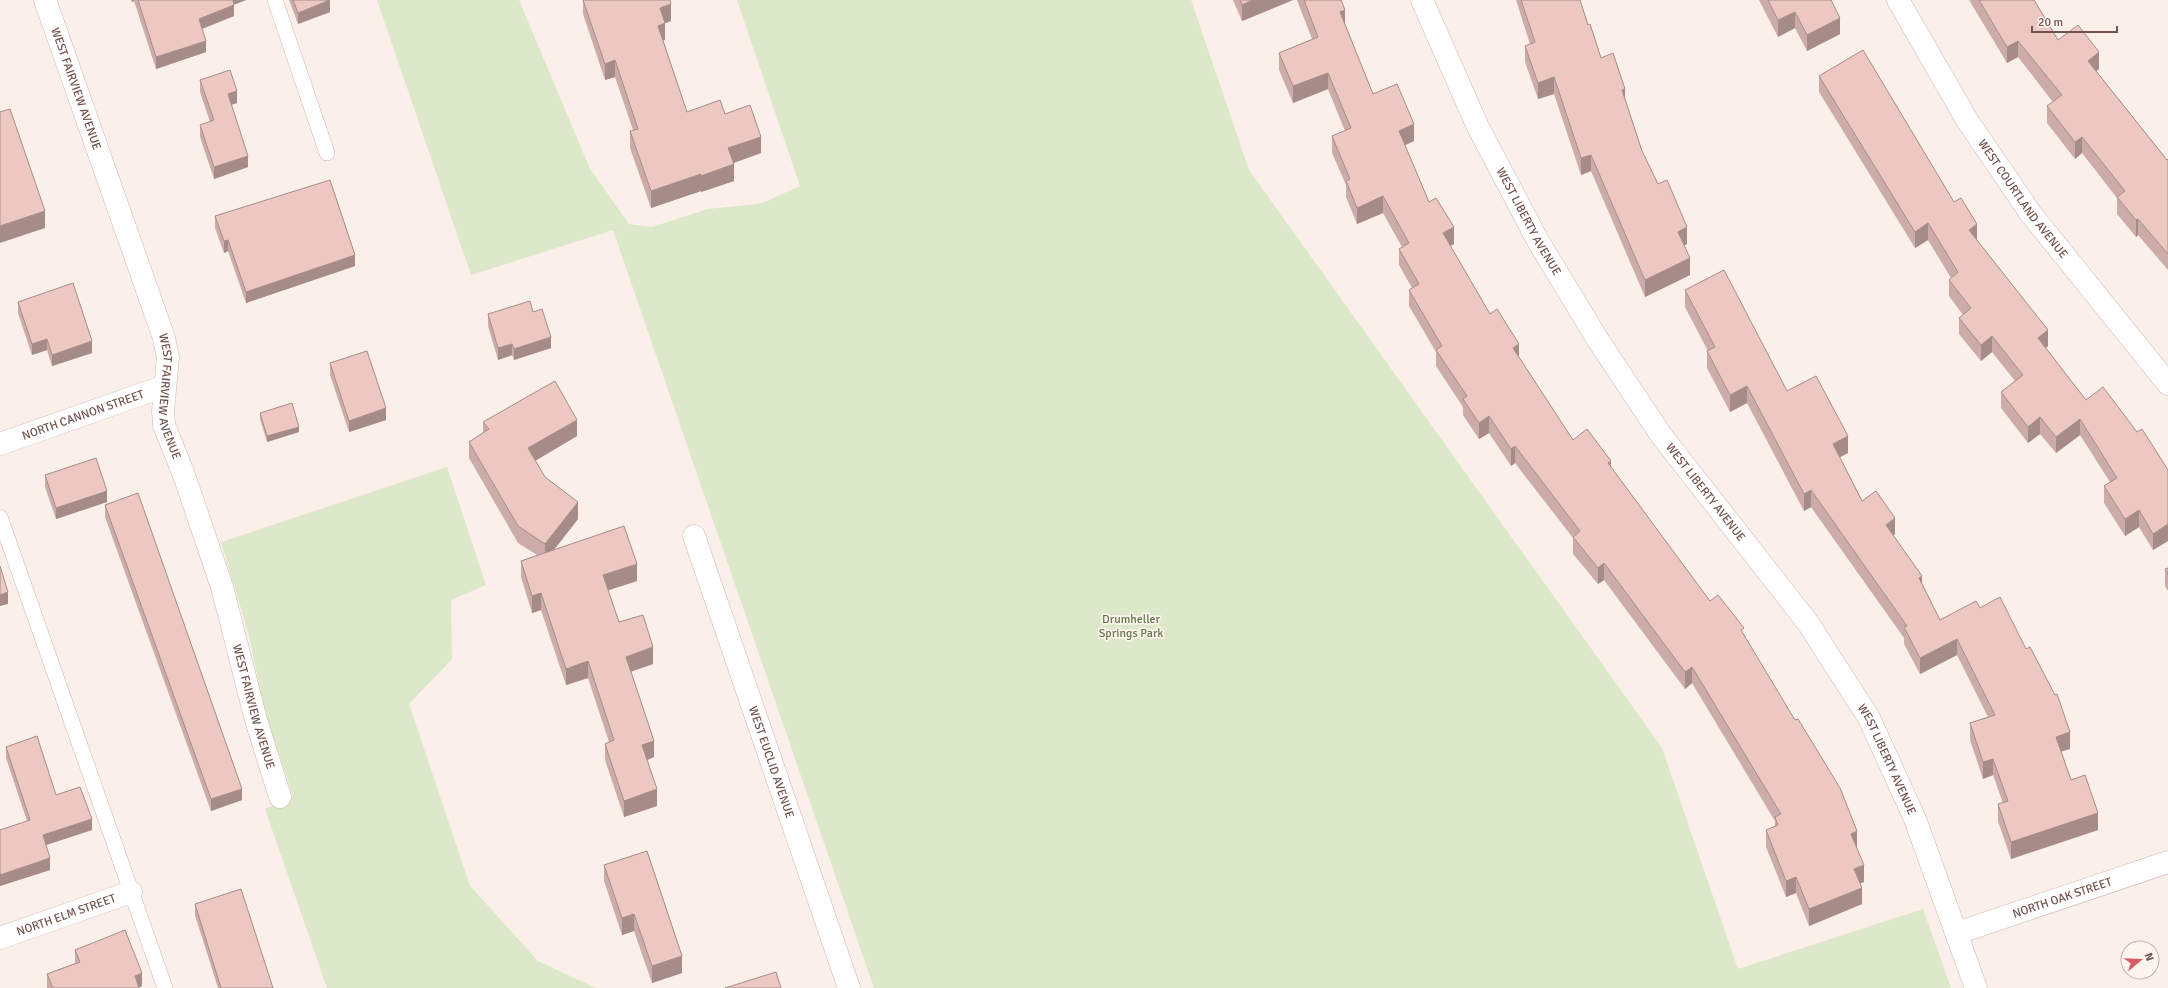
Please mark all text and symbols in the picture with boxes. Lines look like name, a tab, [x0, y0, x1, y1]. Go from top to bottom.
scale bar	[2032, 8, 2117, 34]
text: 20 m	[2038, 15, 2063, 30]
street label: WEST FAIRVIEW AVENUE	[47, 26, 104, 152]
street label: WEST COURTLAND AVENUE	[1974, 137, 2071, 262]
street label: WEST LIBERTY AVENUE	[1493, 165, 1564, 278]
street label: WEST FAIRVIEW AVENUE	[155, 332, 184, 462]
street label: NORTH CANNON STREET	[20, 387, 146, 444]
street label: WEST LIBERTY AVENUE	[1662, 440, 1749, 545]
park label: Drumheller Springs Park	[1099, 612, 1163, 641]
street label: WEST FAIRVIEW AVENUE	[229, 643, 278, 771]
street label: WEST LIBERTY AVENUE	[1854, 701, 1919, 817]
street label: WEST EUCLID AVENUE	[745, 704, 797, 820]
street label: NORTH OAK STREET	[2011, 874, 2114, 922]
street label: NORTH ELM STREET	[15, 891, 118, 940]
north arrow	[2120, 940, 2160, 980]
text: N	[2142, 951, 2156, 963]

